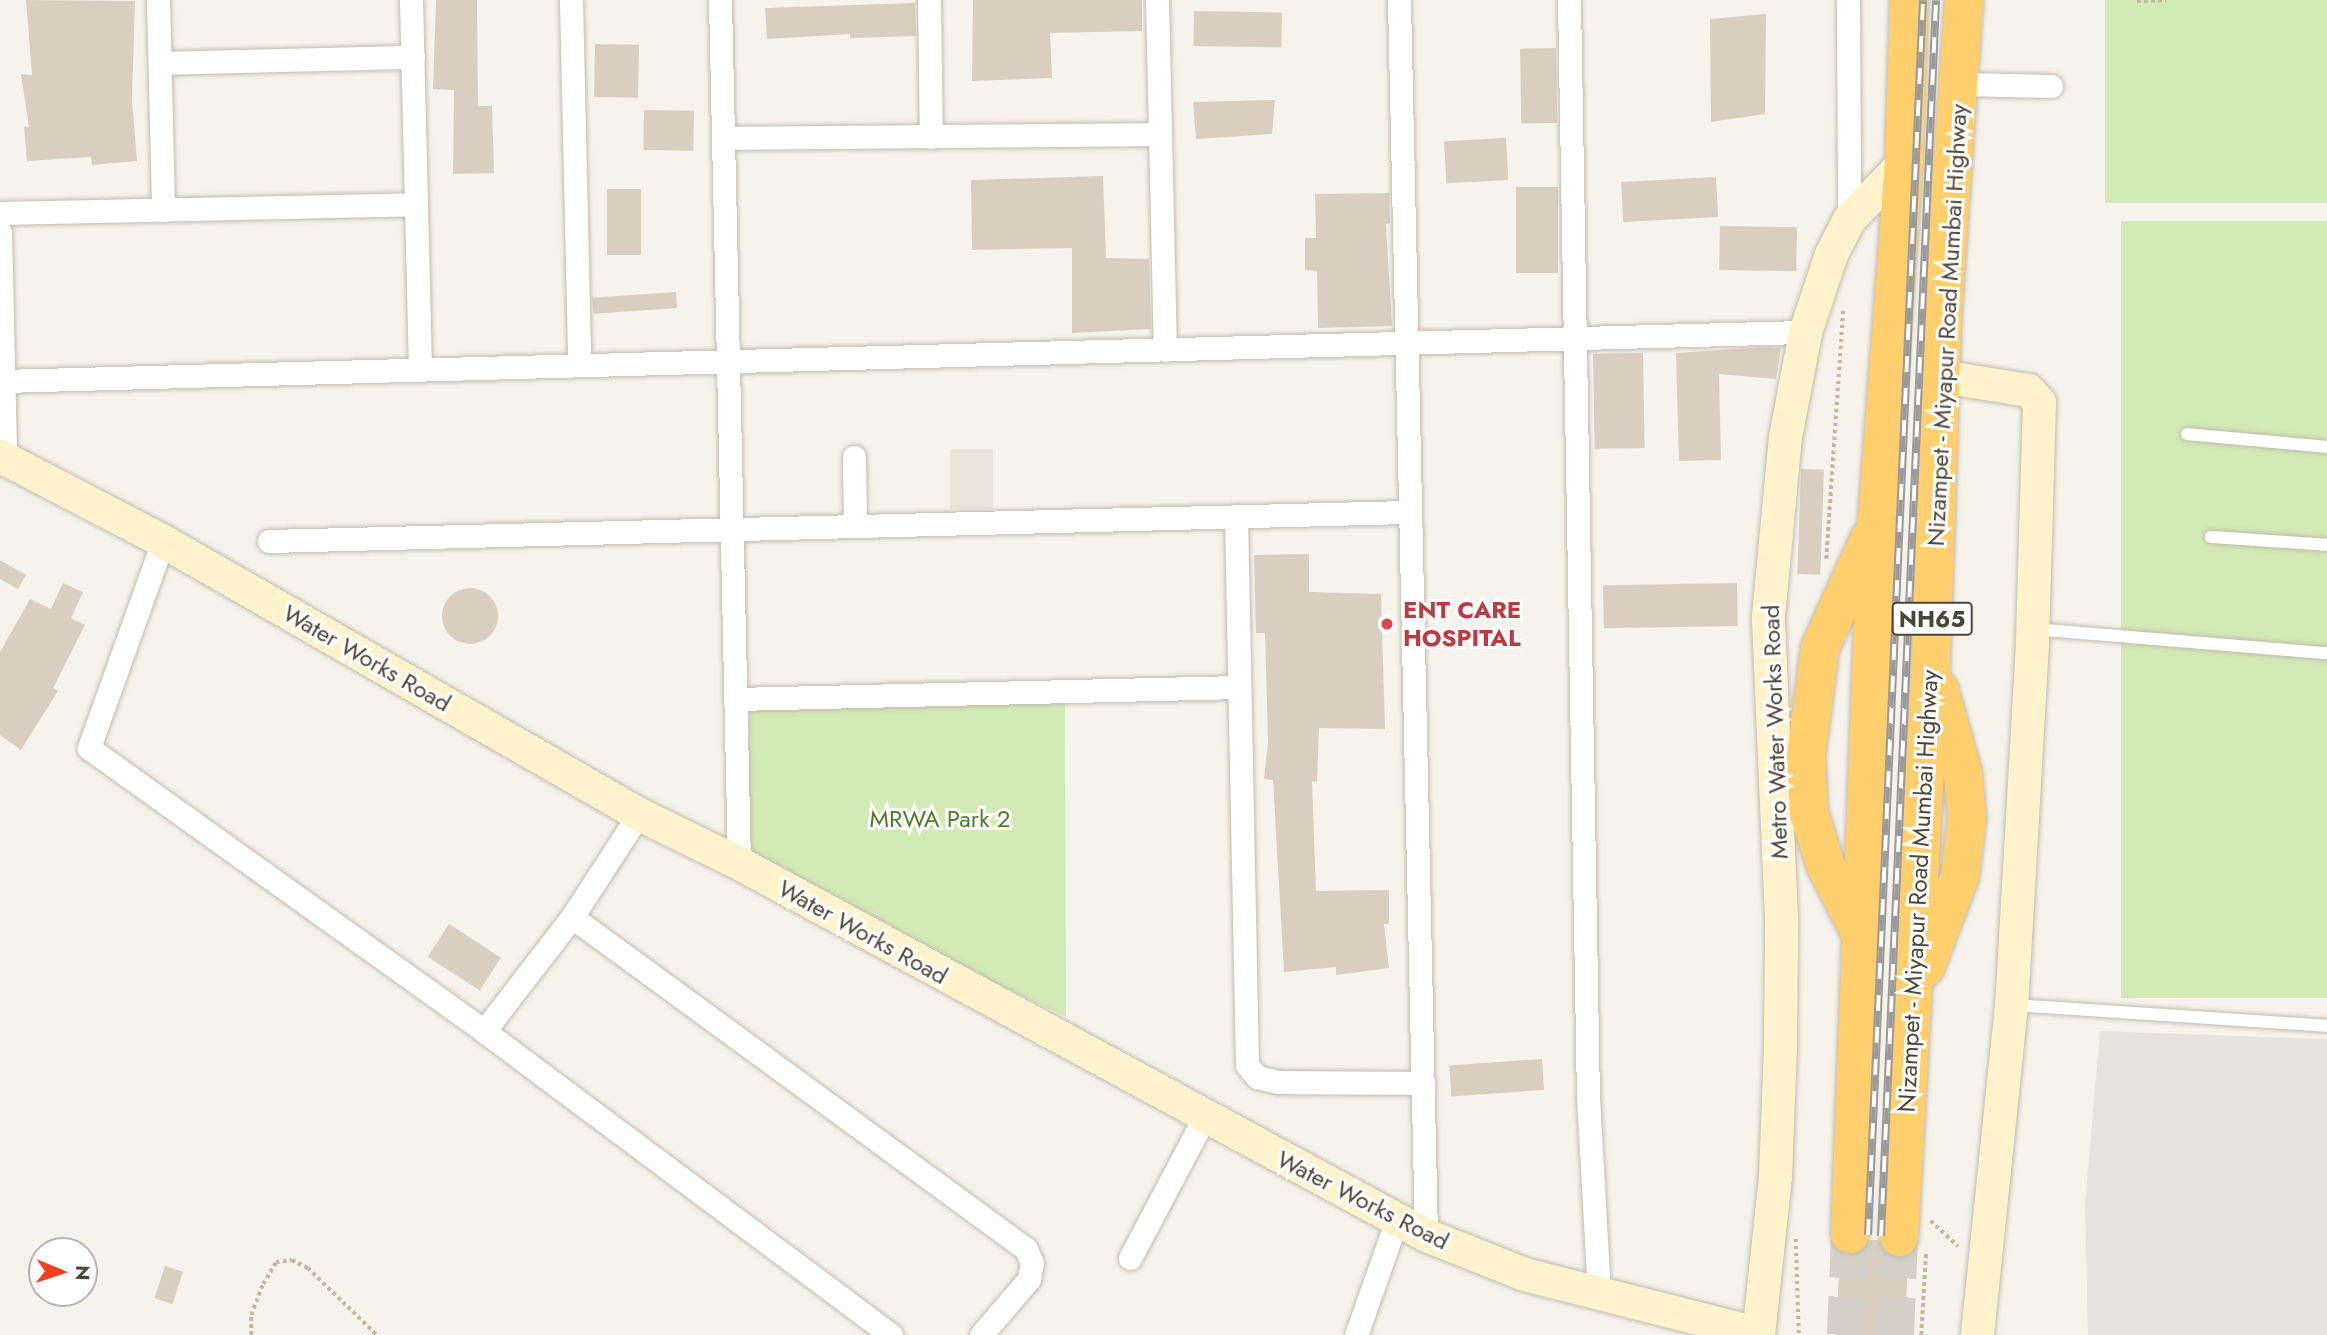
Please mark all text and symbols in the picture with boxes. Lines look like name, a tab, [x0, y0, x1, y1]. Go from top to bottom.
street label: Nizampet - Miyapur Road Mumbai Highway	[1921, 103, 1973, 547]
place label: ENT CARE HOSPITAL	[1403, 596, 1521, 652]
street label: Water Works Road	[278, 598, 456, 718]
road number: NH65	[1890, 600, 1974, 638]
street label: Metro Water Works Road	[1756, 604, 1794, 860]
marker: ENT CARE HOSPITAL	[1377, 614, 1397, 634]
street label: Nizampet - Miyapur Road Mumbai Highway	[1892, 669, 1944, 1113]
park label: MRWA Park 2	[870, 805, 1010, 833]
street label: Water Works Road	[773, 874, 953, 990]
street label: Water Works Road	[1272, 1144, 1454, 1256]
north arrow	[28, 1237, 98, 1307]
text: N	[69, 1265, 96, 1281]

